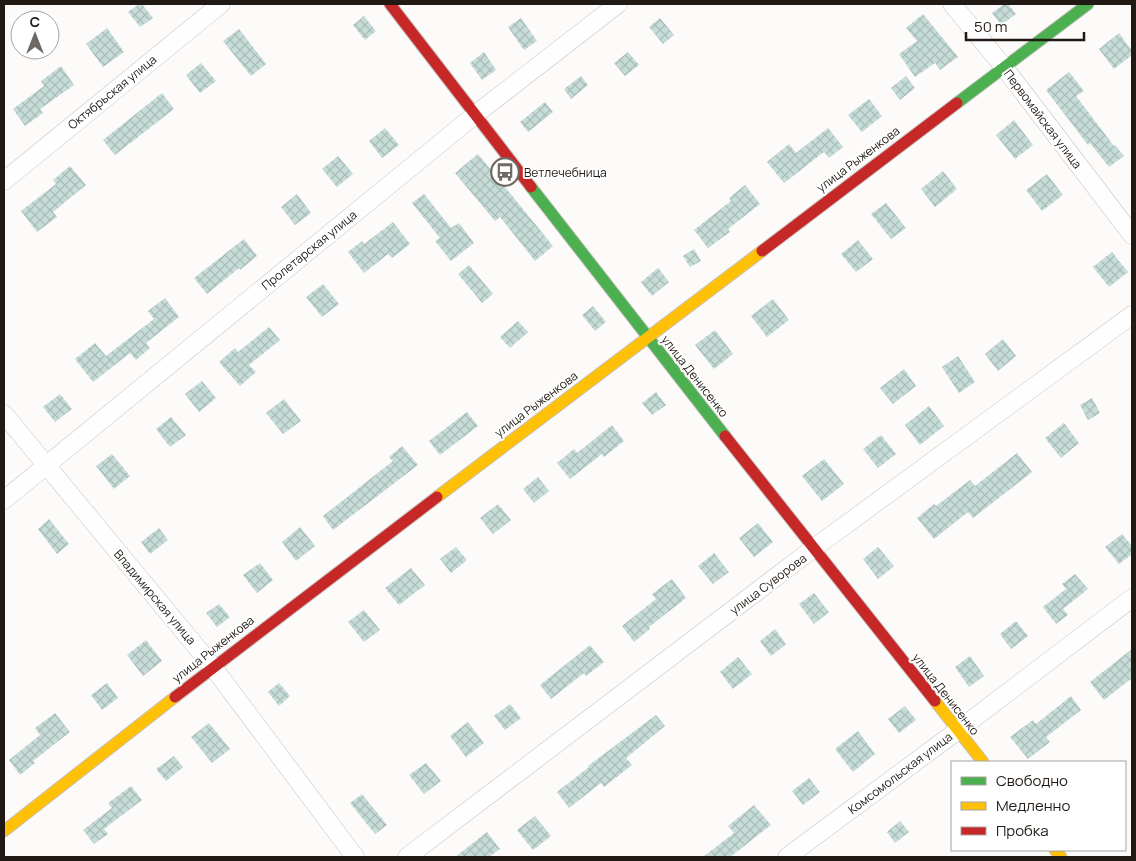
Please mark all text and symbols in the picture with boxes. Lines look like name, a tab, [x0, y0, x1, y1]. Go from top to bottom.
north arrow	[10, 10, 60, 60]
scale bar	[966, 10, 1084, 42]
text: С	[30, 12, 40, 31]
text: 50 m	[974, 16, 1008, 37]
street label: Октябрьская улица	[64, 51, 160, 133]
street label: Первомайская улица	[1000, 66, 1086, 172]
street label: улица Рыженкова	[813, 122, 903, 196]
bus stop icon: Ветлечебница	[490, 157, 520, 187]
place label: Ветлечебница	[524, 164, 607, 181]
street label: Пролетарская улица	[258, 206, 360, 294]
street label: улица Денисенко	[658, 331, 732, 421]
street label: улица Рыженкова	[491, 367, 581, 441]
street label: Владимирская улица	[110, 546, 200, 648]
street label: улица Суворова	[726, 550, 810, 618]
street label: улица Рыженкова	[168, 612, 258, 686]
street label: улица Денисенко	[909, 649, 983, 739]
street label: Комсомольская улица	[844, 728, 956, 818]
legend	[951, 761, 1126, 851]
text: Свободно	[996, 770, 1068, 791]
text: Медленно	[996, 795, 1070, 816]
text: Пробка	[996, 820, 1049, 841]

